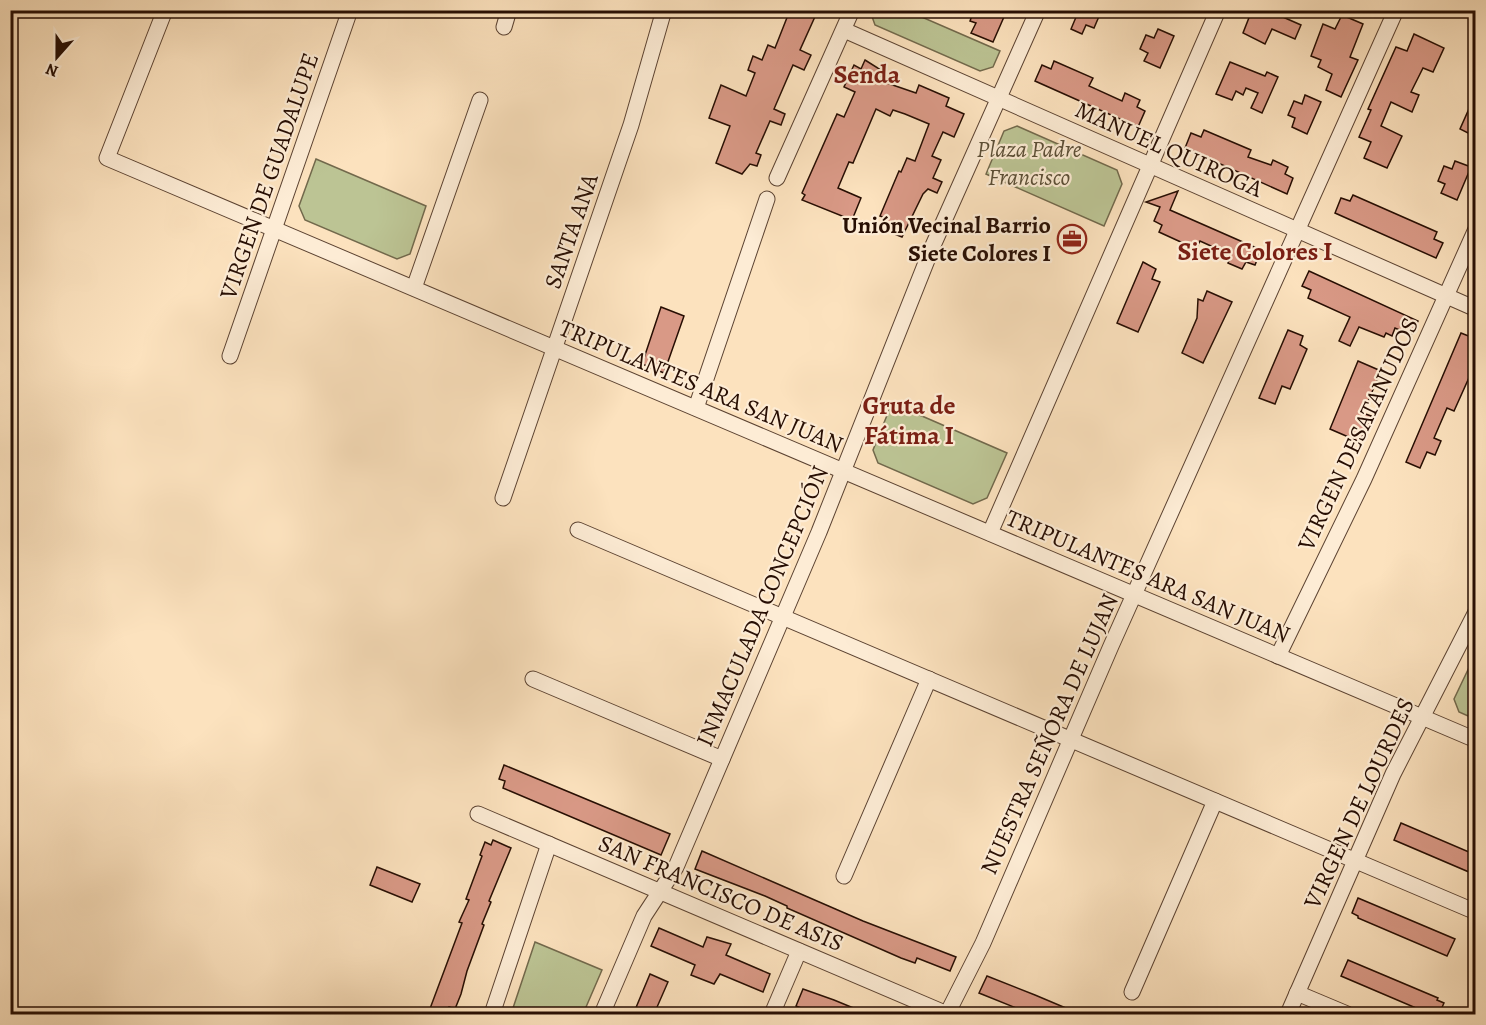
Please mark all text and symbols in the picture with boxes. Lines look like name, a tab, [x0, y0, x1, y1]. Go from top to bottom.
north arrow	[27, 27, 87, 87]
street label: VIRGEN DE GUADALUPE	[211, 49, 326, 304]
district label: Senda	[834, 57, 901, 92]
text: N	[42, 58, 61, 82]
street label: MANUEL QUIROGA	[1070, 93, 1269, 205]
park label: Plaza Padre Francisco	[977, 133, 1082, 193]
street label: SANTA ANA	[536, 168, 606, 293]
place label: Unión Vecinal Barrio Siete Colores I	[842, 209, 1051, 269]
office icon: Unión Vecinal Barrio Siete Colores I	[1056, 223, 1088, 255]
district label: Siete Colores I	[1178, 234, 1332, 269]
street label: TRIPULANTES ARA SAN JUAN	[554, 312, 848, 460]
street label: VIRGEN DESATANUDOS	[1290, 312, 1426, 557]
district label: Gruta de Fátima I	[862, 388, 956, 453]
street label: INMACULADA CONCEPCIÓN	[688, 461, 836, 751]
street label: TRIPULANTES ARA SAN JUAN	[1001, 502, 1295, 650]
street label: NUESTRA SEÑORA DE LUJAN	[972, 588, 1126, 880]
street label: VIRGEN DE LOURDES	[1296, 692, 1422, 915]
street label: SAN FRANCISCO DE ASIS	[594, 827, 848, 959]

